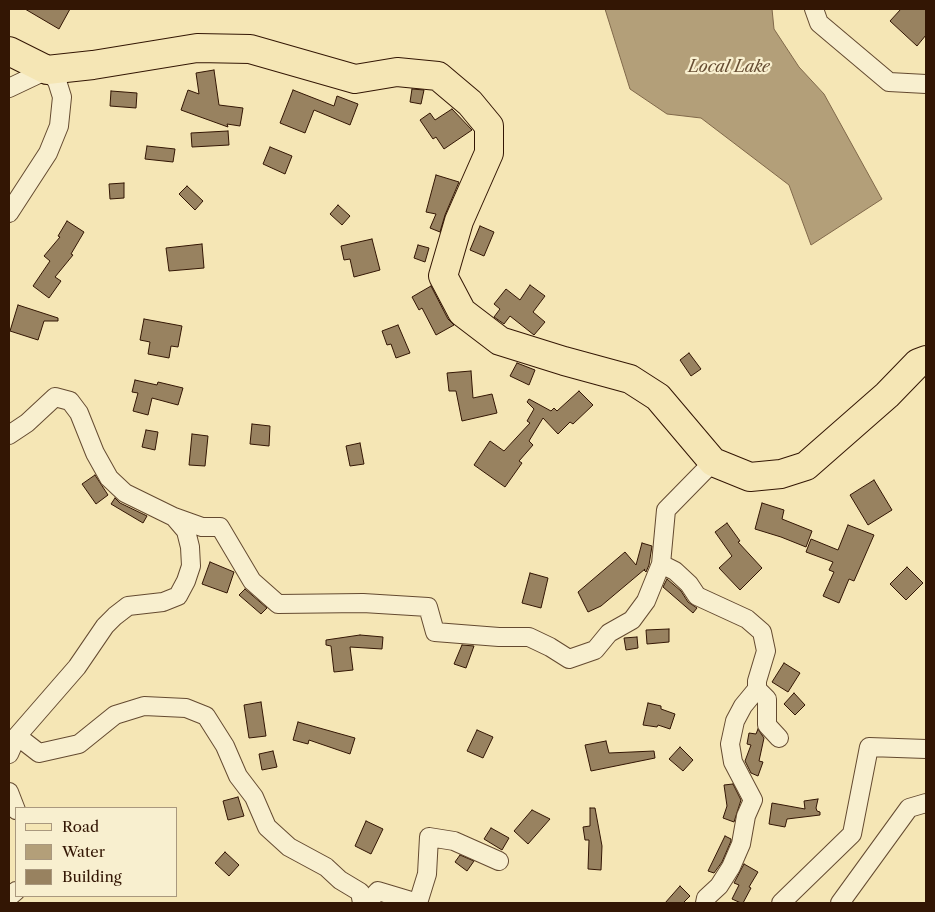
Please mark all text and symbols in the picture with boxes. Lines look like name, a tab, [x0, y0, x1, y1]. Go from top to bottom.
water label: Local Lake	[688, 57, 770, 77]
legend	[15, 807, 178, 897]
text: Road	[62, 817, 99, 836]
text: Water	[62, 842, 105, 861]
text: Building	[62, 867, 122, 886]

